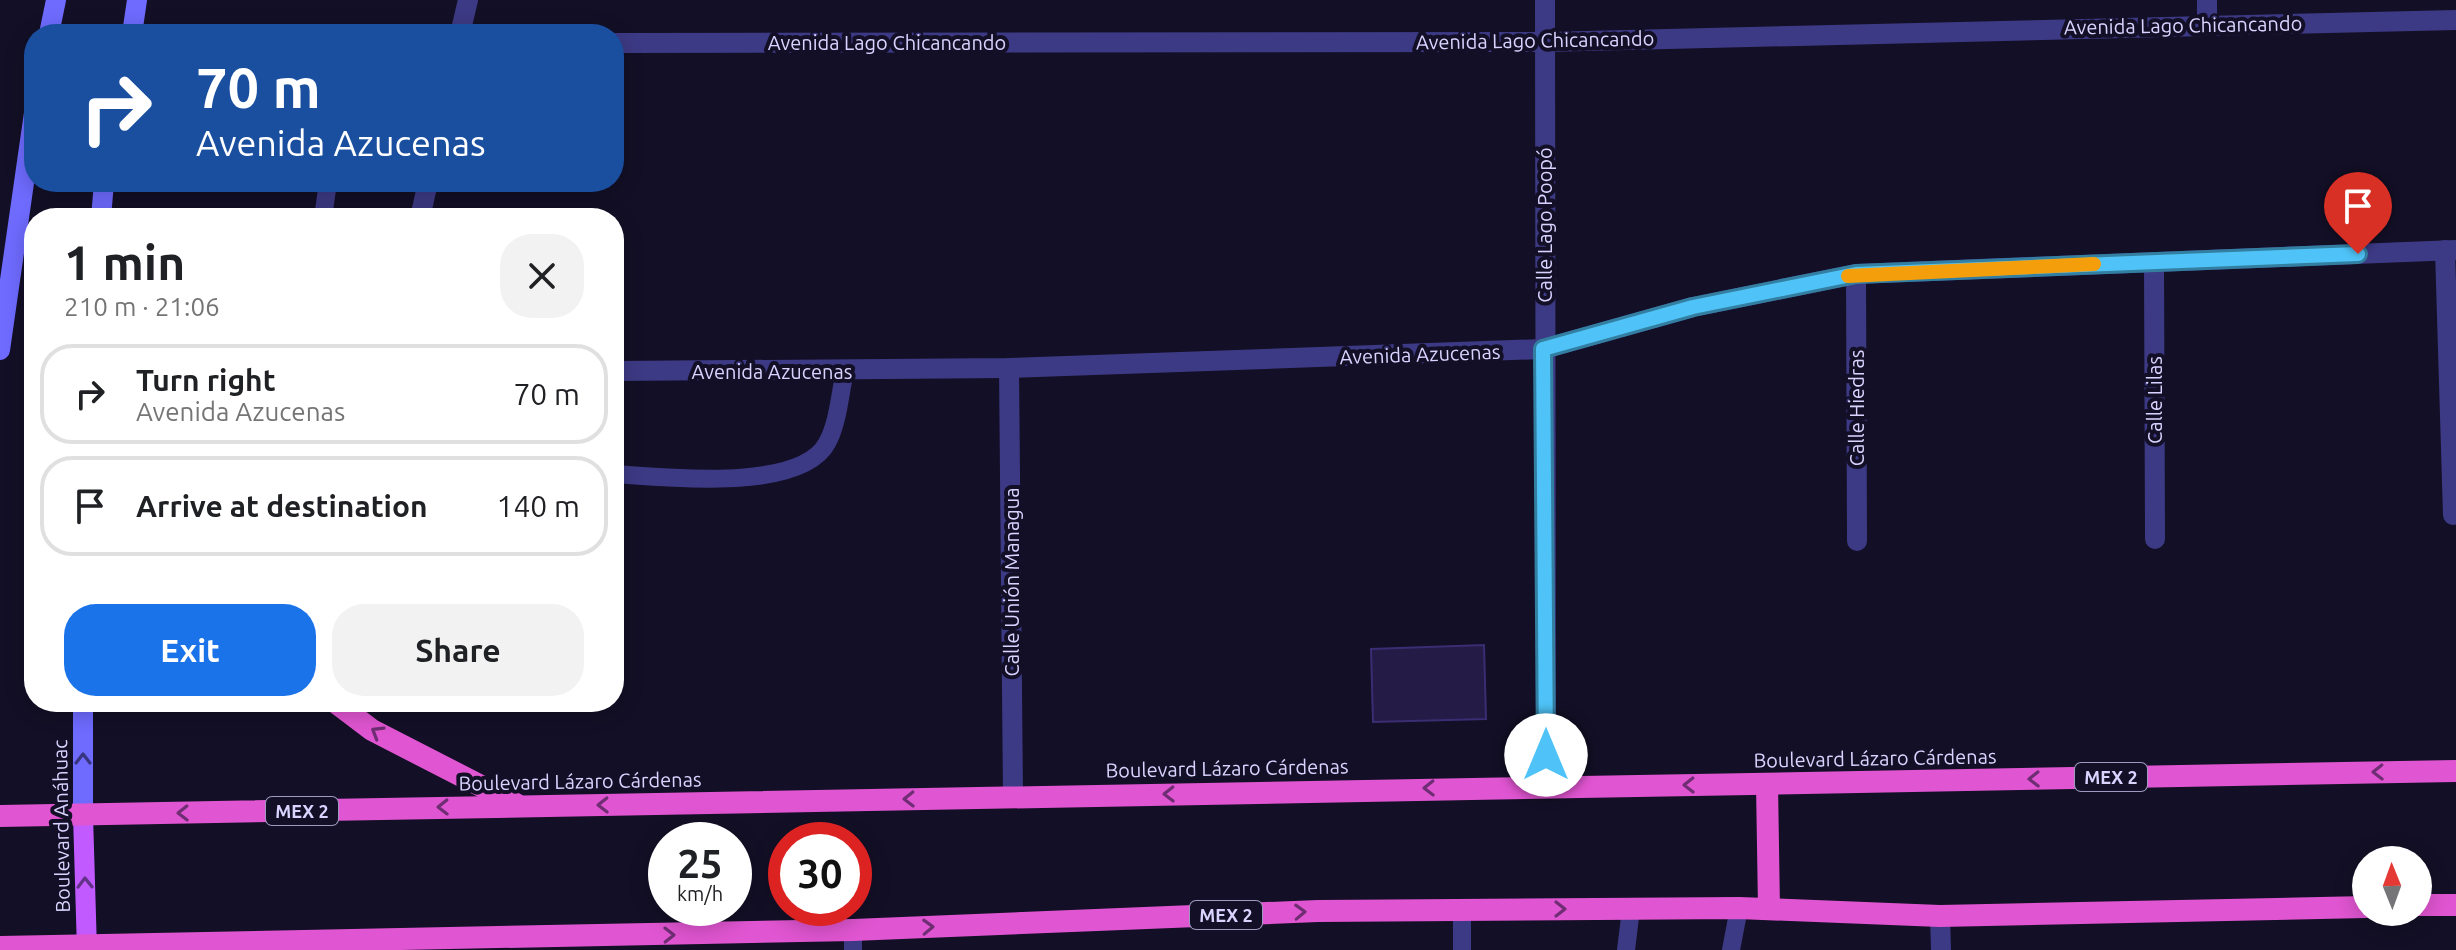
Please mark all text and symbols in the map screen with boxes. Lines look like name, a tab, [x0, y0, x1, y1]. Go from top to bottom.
street label: Avenida Lago Chicancando	[2064, 11, 2302, 39]
street label: Avenida Lago Chicancando	[1416, 26, 1654, 54]
street label: Avenida Lago Chicancando	[768, 31, 1006, 54]
icon: right	[64, 56, 168, 160]
text: 70 m	[196, 56, 321, 119]
text: Avenida Azucenas	[196, 122, 486, 163]
street label: Calle Lago Poopó	[1533, 147, 1556, 303]
pin	[2324, 172, 2392, 254]
icon: arrive	[2336, 184, 2380, 228]
button: close	[500, 234, 584, 318]
text: 1 min	[64, 235, 185, 289]
text: 210 m · 21:06	[64, 292, 220, 321]
street label: Avenida Azucenas	[1339, 340, 1501, 368]
street label: Calle Hiedras	[1845, 350, 1868, 466]
street label: Calle Lilas	[2143, 356, 2166, 444]
street label: Avenida Azucenas	[692, 360, 852, 383]
text: Turn right	[136, 363, 276, 397]
icon: right	[68, 372, 112, 416]
text: 70 m	[513, 377, 580, 411]
text: Avenida Azucenas	[136, 397, 345, 426]
icon: arrive	[68, 484, 112, 528]
street label: Calle Unión Managua	[1000, 488, 1023, 676]
text: Arrive at destination	[136, 489, 428, 523]
text: 140 m	[496, 489, 580, 523]
button: Exit	[64, 604, 316, 696]
button: Share	[332, 604, 584, 696]
position arrow	[1504, 713, 1588, 797]
one-way arrow	[371, 726, 386, 742]
street label: Boulevard Anáhuac	[48, 739, 74, 913]
street label: Boulevard Lázaro Cárdenas	[1753, 744, 1997, 772]
one-way arrow	[74, 752, 92, 765]
street label: Boulevard Lázaro Cárdenas	[1105, 754, 1349, 782]
road number: MEX 2	[2075, 763, 2147, 791]
one-way arrow	[2371, 764, 2384, 781]
street label: Boulevard Lázaro Cárdenas	[458, 767, 702, 795]
one-way arrow	[2027, 770, 2040, 787]
one-way arrow	[1682, 776, 1695, 794]
one-way arrow	[1422, 780, 1435, 797]
one-way arrow	[1162, 785, 1175, 802]
one-way arrow	[902, 790, 915, 807]
one-way arrow	[596, 796, 609, 813]
road number: MEX 2	[266, 797, 338, 825]
one-way arrow	[436, 799, 449, 816]
one-way arrow	[176, 804, 189, 822]
speed limit sign: 30	[768, 822, 872, 926]
text: 25	[677, 841, 723, 886]
north arrow	[2352, 846, 2432, 926]
map controls	[2352, 846, 2432, 926]
one-way arrow	[76, 876, 94, 889]
text: km/h	[677, 882, 723, 905]
one-way arrow	[1554, 900, 1567, 918]
road number: MEX 2	[1190, 901, 1262, 929]
one-way arrow	[1294, 903, 1307, 920]
one-way arrow	[922, 919, 935, 936]
one-way arrow	[663, 926, 676, 944]

